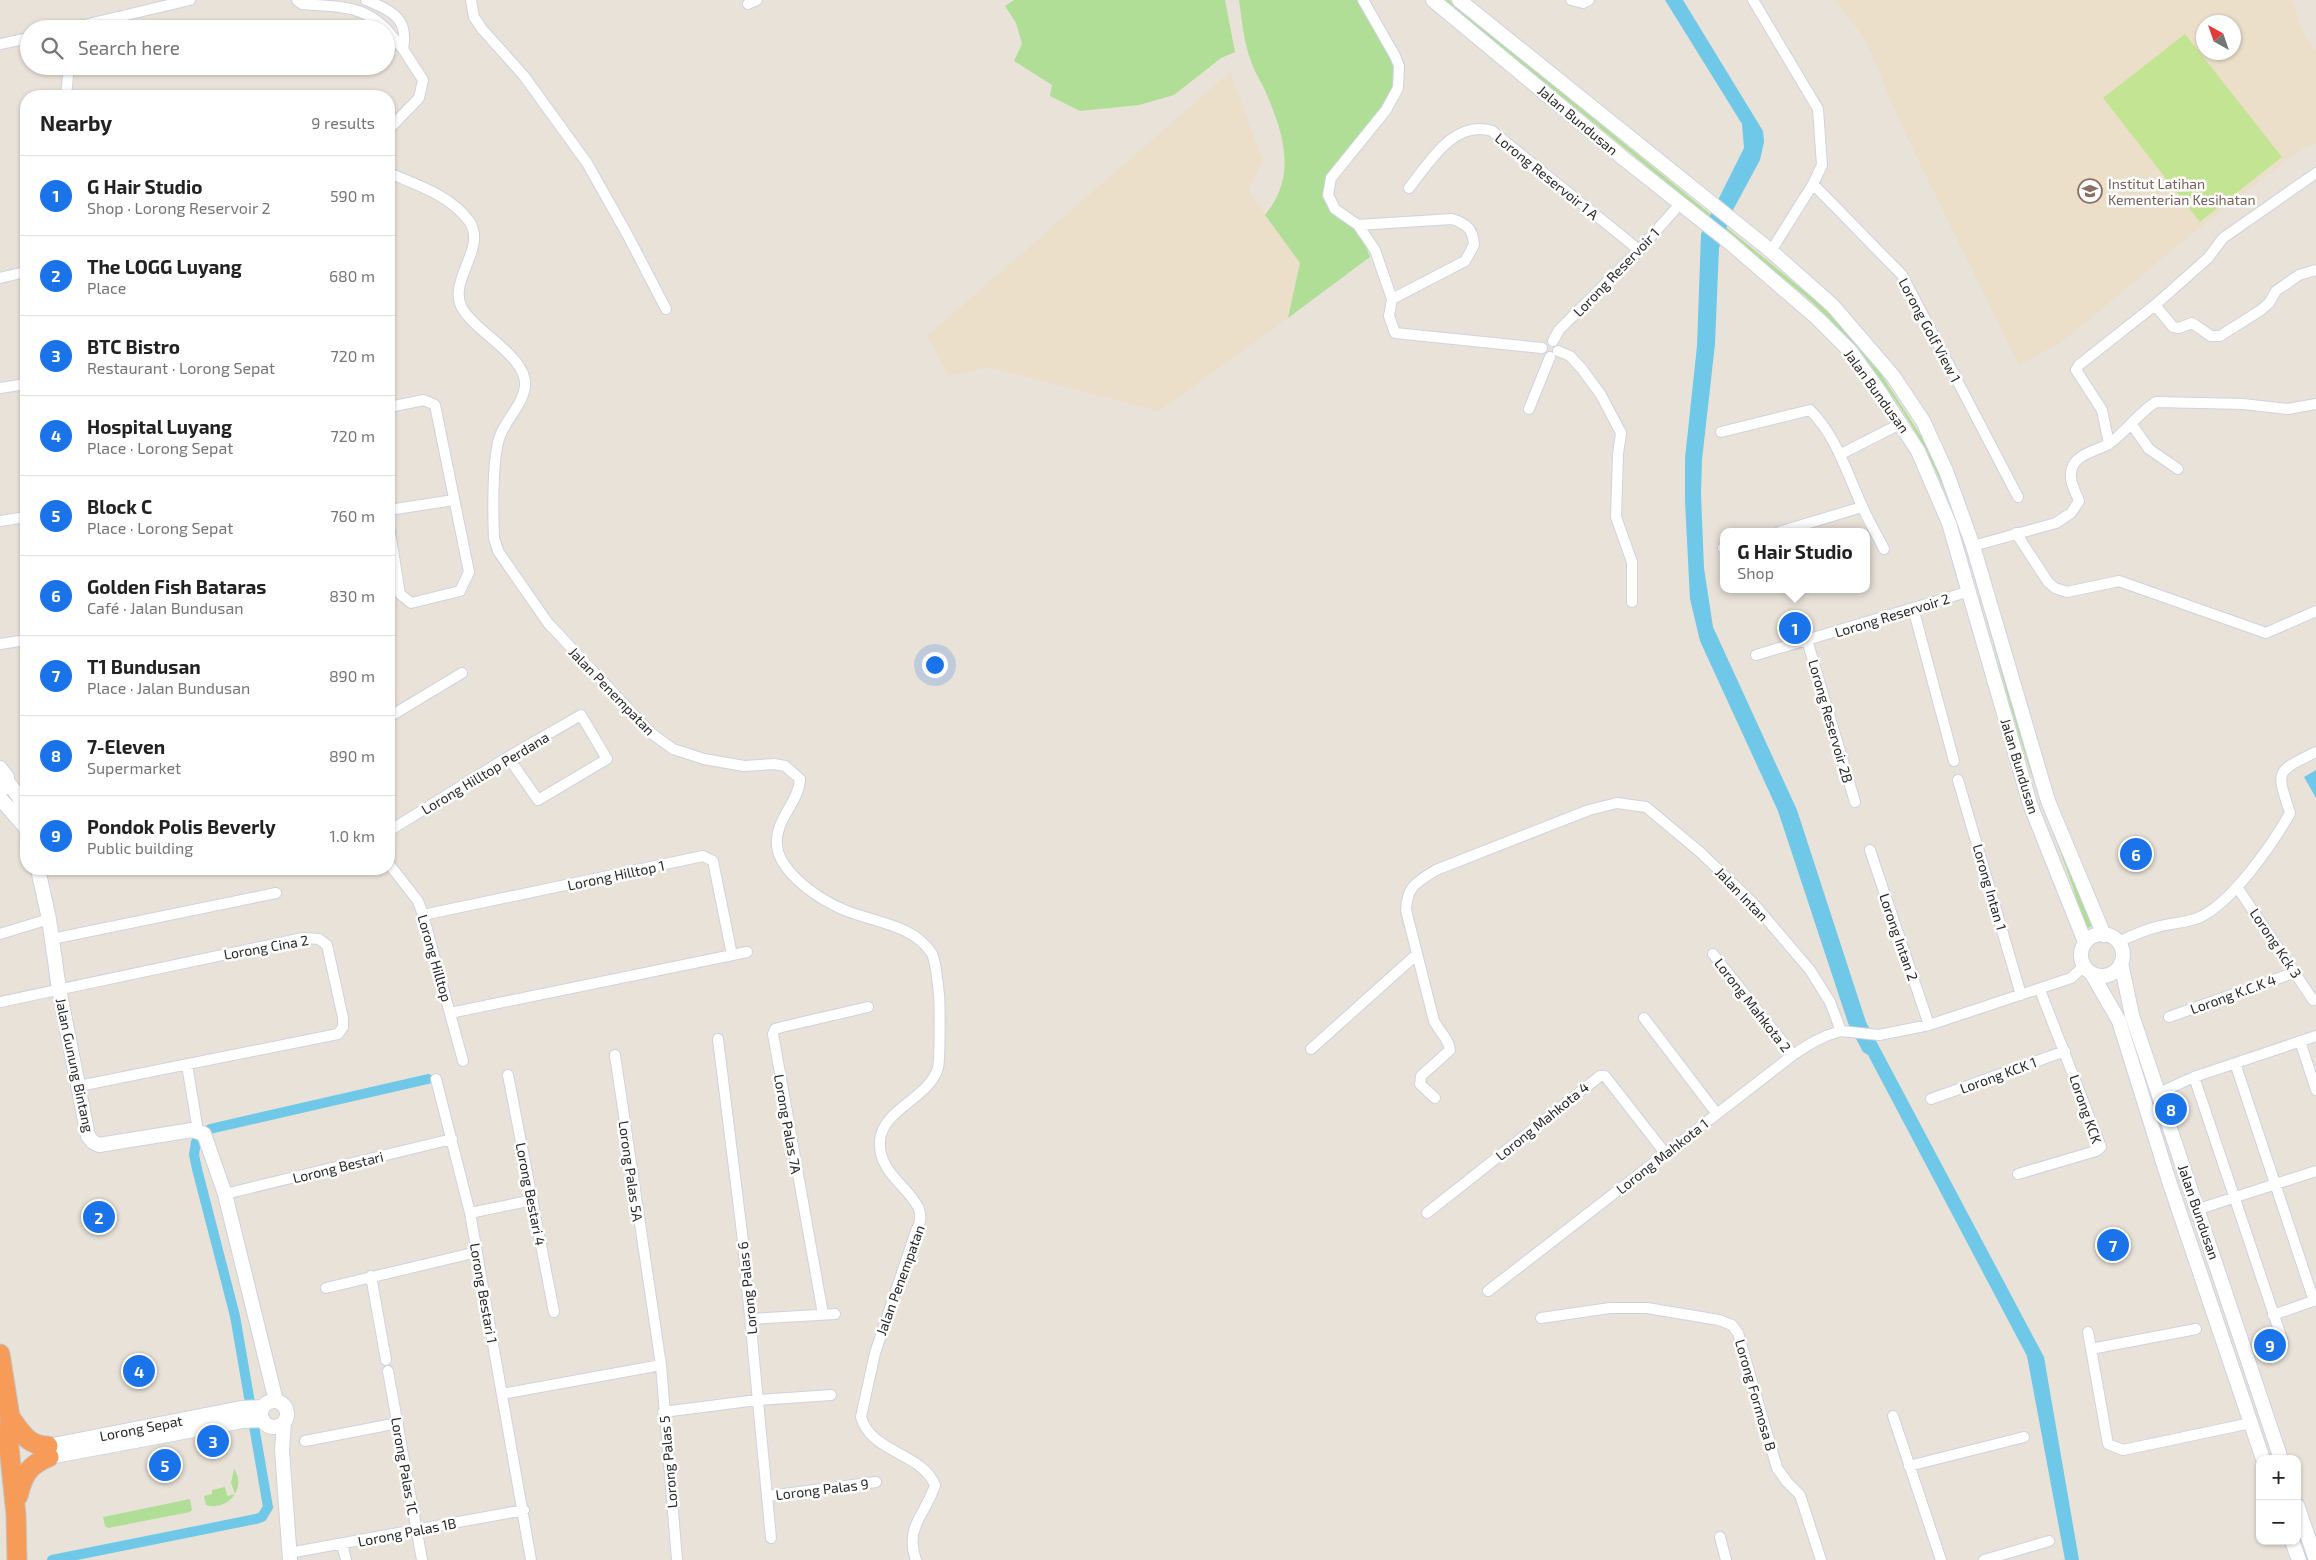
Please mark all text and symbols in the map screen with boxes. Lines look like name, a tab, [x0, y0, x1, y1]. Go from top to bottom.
north arrow	[2196, 15, 2241, 60]
search box	[20, 20, 395, 75]
icon: search	[38, 34, 66, 62]
text: Search here	[78, 36, 180, 59]
street label: Jalan Bundusan	[1535, 82, 1621, 158]
text: Nearby	[40, 110, 112, 135]
text: 9 results	[311, 113, 375, 132]
street label: Lorong Reservoir 1 A	[1492, 129, 1602, 223]
text: G Hair Studio	[87, 175, 202, 198]
place label: Institut Latihan Kementerian Kesihatan	[2108, 175, 2256, 208]
school or university icon: Institut Latihan Kementerian Kesihatan	[2077, 178, 2103, 204]
text: 1	[53, 186, 59, 205]
text: 590 m	[330, 186, 375, 205]
text: Shop · Lorong Reservoir 2	[87, 198, 271, 217]
street label: Lorong Reservoir 1	[1569, 224, 1663, 320]
text: The LOGG Luyang	[87, 255, 242, 278]
text: 2	[51, 266, 61, 285]
text: 680 m	[329, 266, 375, 285]
street label: Lorong Golf View 1	[1895, 275, 1965, 385]
text: Place	[87, 278, 126, 297]
text: BTC Bistro	[87, 335, 180, 358]
text: 3	[51, 346, 61, 365]
text: 720 m	[331, 346, 375, 365]
street label: Jalan Bundusan	[1841, 346, 1913, 436]
text: Restaurant · Lorong Sepat	[87, 358, 275, 377]
text: Hospital Luyang	[87, 415, 232, 438]
text: 4	[51, 426, 61, 445]
text: 720 m	[331, 426, 375, 445]
text: Place · Lorong Sepat	[87, 438, 233, 457]
text: Block C	[87, 495, 152, 518]
text: 5	[52, 506, 60, 525]
text: 760 m	[330, 506, 375, 525]
text: Place · Lorong Sepat	[87, 518, 233, 537]
popup	[1720, 528, 1870, 593]
text: G Hair Studio	[1737, 540, 1853, 563]
text: Shop	[1737, 563, 1774, 582]
text: Golden Fish Bataras	[87, 575, 266, 598]
text: 6	[51, 586, 61, 605]
text: 830 m	[329, 586, 375, 605]
street label: Lorong Reservoir 2	[1833, 589, 1951, 641]
text: Café · Jalan Bundusan	[87, 598, 244, 617]
pin: 1	[1779, 609, 1811, 647]
street label: Jalan Penempatan	[566, 643, 658, 739]
your location	[922, 652, 948, 678]
text: T1 Bundusan	[87, 655, 201, 678]
street label: Lorong Reservoir 2B	[1805, 657, 1857, 785]
text: 7	[52, 666, 60, 685]
text: 890 m	[329, 666, 375, 685]
text: Place · Jalan Bundusan	[87, 678, 250, 697]
street label: Jalan Bundusan	[1997, 716, 2043, 816]
street label: Lorong Hilltop Perdana	[418, 728, 552, 818]
text: 7-Eleven	[87, 735, 165, 758]
text: 8	[51, 746, 61, 765]
text: 890 m	[329, 746, 375, 765]
text: Supermarket	[87, 758, 181, 777]
text: Pondok Polis Beverly	[87, 815, 276, 838]
text: 9	[51, 826, 61, 845]
text: 1.0 km	[330, 826, 375, 845]
pin: 6	[2120, 835, 2152, 873]
text: Public building	[87, 838, 193, 857]
street label: Lorong Intan 1	[1970, 842, 2010, 932]
street label: Lorong Hilltop 1	[566, 856, 666, 894]
street label: Jalan Intan	[1712, 863, 1772, 925]
street label: Lorong Intan 2	[1876, 891, 1922, 983]
street label: Lorong Kck 3	[2246, 905, 2306, 981]
street label: Lorong Hilltop	[414, 912, 456, 1004]
street label: Lorong Cina 2	[222, 931, 310, 963]
street label: Lorong Mahkota 2	[1711, 955, 1795, 1055]
street label: Lorong K.C.K 4	[2188, 971, 2278, 1017]
street label: Jalan Gunung Bintang	[52, 996, 98, 1134]
street label: Lorong KCK 1	[1957, 1053, 2039, 1097]
street label: Lorong KCK	[2066, 1072, 2106, 1146]
street label: Lorong Palas 7A	[771, 1073, 805, 1175]
street label: Lorong Mahkota 4	[1492, 1078, 1592, 1164]
pin: 8	[2155, 1090, 2187, 1128]
street label: Lorong Mahkota 1	[1613, 1115, 1711, 1197]
street label: Lorong Palas 5A	[616, 1119, 647, 1223]
street label: Lorong Bestari 4	[513, 1141, 549, 1247]
street label: Lorong Bestari	[291, 1148, 385, 1186]
street label: Jalan Bundusan	[2175, 1162, 2223, 1262]
pin: 2	[83, 1198, 115, 1236]
street label: Jalan Penempatan	[872, 1223, 928, 1337]
pin: 7	[2097, 1226, 2129, 1264]
street label: Lorong Bestari 1	[467, 1241, 501, 1345]
street label: Lorong Palas 6	[734, 1241, 760, 1335]
pin: 9	[2254, 1326, 2286, 1364]
street label: Lorong Formosa B	[1732, 1337, 1780, 1453]
pin: 4	[123, 1352, 155, 1390]
street label: Lorong Sepat	[98, 1412, 184, 1444]
street label: Lorong Palas 5	[655, 1415, 681, 1509]
street label: Lorong Palas 1C	[388, 1416, 422, 1516]
pin: 3	[197, 1422, 229, 1460]
pin: 5	[149, 1446, 181, 1484]
map controls	[2256, 1455, 2301, 1545]
button: +	[2256, 1455, 2301, 1500]
street label: Lorong Palas 9	[775, 1475, 869, 1503]
button: −	[2256, 1500, 2301, 1545]
street label: Lorong Palas 1B	[356, 1514, 458, 1550]

